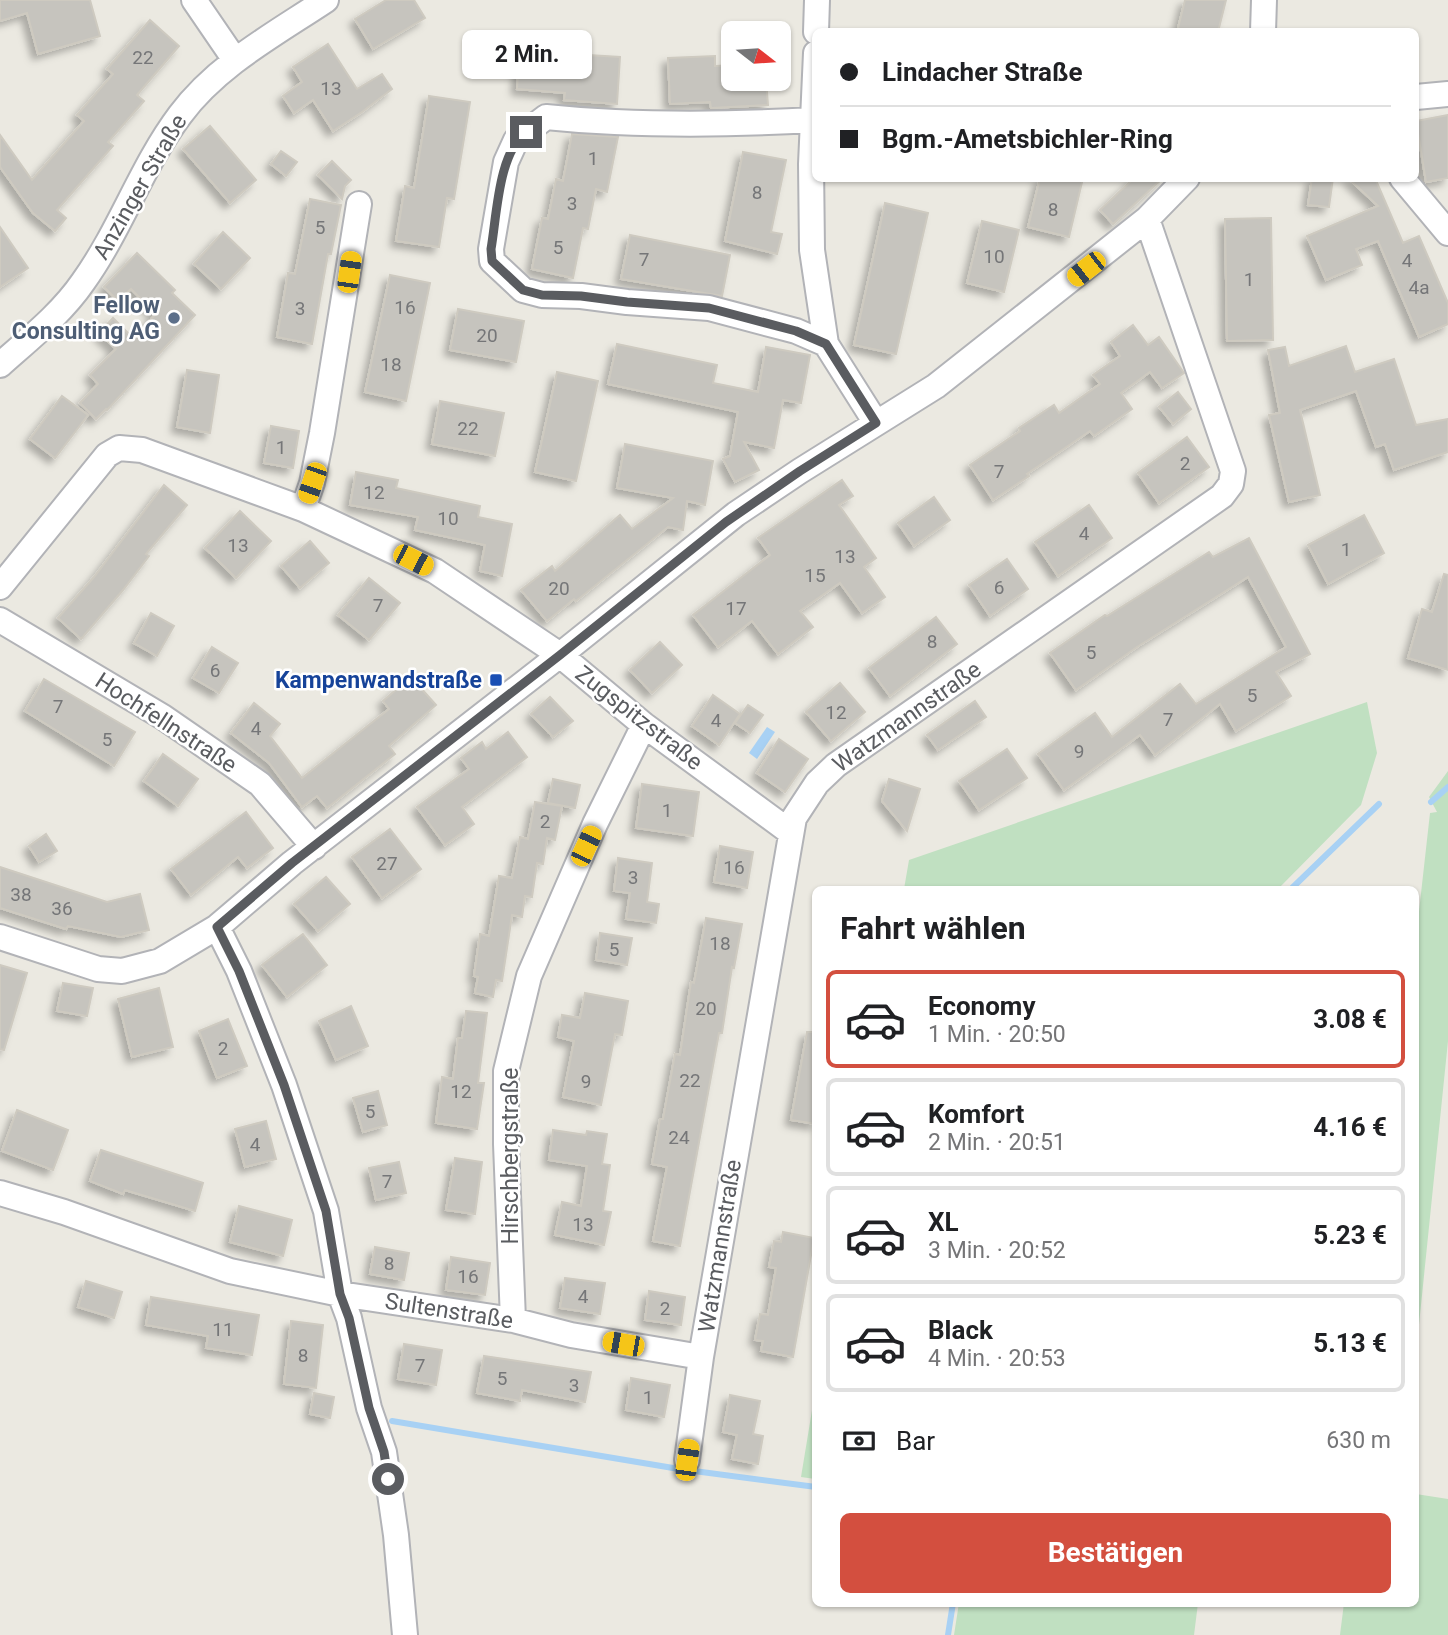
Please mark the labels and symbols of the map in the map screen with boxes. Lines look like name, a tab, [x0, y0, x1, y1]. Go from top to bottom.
north arrow	[721, 21, 791, 91]
callout: 2 Min.	[461, 31, 591, 80]
house number: 22	[132, 46, 154, 69]
house number: 13	[320, 77, 342, 100]
street label: Anzinger Straße	[88, 110, 192, 264]
route end	[510, 116, 542, 148]
house number: 1	[588, 147, 598, 170]
house number: 8	[752, 181, 762, 204]
house number: 3	[567, 192, 577, 215]
house number: 8	[1048, 198, 1058, 221]
house number: 5	[315, 216, 325, 239]
house number: 5	[553, 236, 563, 259]
house number: 10	[983, 245, 1005, 268]
house number: 7	[639, 248, 649, 271]
car	[1063, 248, 1110, 290]
house number: 4	[1402, 249, 1413, 272]
car	[336, 250, 363, 294]
house number: 1	[1244, 268, 1254, 291]
house number: 4a	[1408, 276, 1430, 299]
place label: Fellow Consulting AG	[12, 292, 160, 345]
house number: 16	[394, 296, 416, 319]
house number: 3	[295, 297, 305, 320]
marker: Fellow Consulting AG	[166, 310, 182, 326]
house number: 20	[476, 324, 498, 347]
house number: 18	[380, 353, 402, 376]
house number: 22	[457, 417, 479, 440]
house number: 1	[276, 436, 286, 459]
house number: 2	[1180, 452, 1190, 475]
car	[296, 460, 329, 506]
house number: 7	[994, 460, 1004, 483]
house number: 12	[363, 481, 385, 504]
house number: 10	[437, 507, 459, 530]
house number: 4	[1079, 522, 1090, 545]
house number: 13	[227, 534, 249, 557]
house number: 1	[1341, 538, 1351, 561]
car	[390, 541, 437, 579]
house number: 13	[834, 545, 856, 568]
house number: 15	[804, 564, 826, 587]
house number: 6	[994, 576, 1004, 599]
house number: 20	[548, 577, 570, 600]
house number: 7	[373, 594, 383, 617]
house number: 17	[725, 597, 747, 620]
house number: 8	[927, 630, 937, 653]
house number: 5	[1086, 641, 1096, 664]
street label: Watzmannstraße	[828, 656, 986, 778]
house number: 6	[210, 659, 220, 682]
street label: Zugspitzstraße	[570, 660, 708, 776]
street label: Hochfellnstraße	[90, 667, 242, 779]
place label: Kampenwandstraße	[275, 667, 482, 694]
marker: Kampenwandstraße	[488, 672, 504, 688]
house number: 5	[1247, 684, 1257, 707]
house number: 7	[53, 695, 63, 718]
house number: 12	[825, 701, 847, 724]
house number: 7	[1163, 708, 1173, 731]
house number: 4	[711, 709, 722, 732]
house number: 4	[251, 717, 262, 740]
house number: 5	[102, 728, 112, 751]
house number: 9	[1074, 740, 1084, 763]
house number: 1	[662, 799, 672, 822]
house number: 2	[540, 810, 550, 833]
car	[568, 823, 605, 869]
house number: 27	[376, 852, 398, 875]
house number: 16	[723, 856, 745, 879]
house number: 3	[628, 866, 638, 889]
house number: 38	[10, 883, 32, 906]
house number: 36	[51, 897, 73, 920]
house number: 18	[709, 932, 731, 955]
house number: 5	[609, 938, 619, 961]
house number: 20	[695, 997, 717, 1020]
house number: 2	[218, 1037, 228, 1060]
street label: Hirschbergstraße	[497, 1067, 524, 1245]
house number: 22	[679, 1069, 701, 1092]
house number: 9	[581, 1070, 591, 1093]
house number: 12	[450, 1080, 472, 1103]
house number: 5	[365, 1100, 375, 1123]
house number: 24	[668, 1126, 690, 1149]
house number: 4	[250, 1133, 261, 1156]
street label: Watzmannstraße	[693, 1158, 747, 1334]
house number: 7	[382, 1170, 392, 1193]
house number: 13	[572, 1213, 594, 1236]
house number: 8	[384, 1252, 394, 1275]
house number: 16	[457, 1265, 479, 1288]
house number: 4	[578, 1285, 589, 1308]
street label: Sultenstraße	[383, 1288, 515, 1334]
house number: 2	[660, 1297, 670, 1320]
house number: 11	[212, 1318, 234, 1341]
car	[601, 1330, 646, 1358]
house number: 8	[298, 1344, 308, 1367]
house number: 7	[415, 1354, 425, 1377]
house number: 5	[497, 1367, 507, 1390]
house number: 3	[569, 1374, 579, 1397]
house number: 1	[643, 1386, 653, 1409]
car	[674, 1438, 701, 1482]
route start	[372, 1463, 404, 1495]

